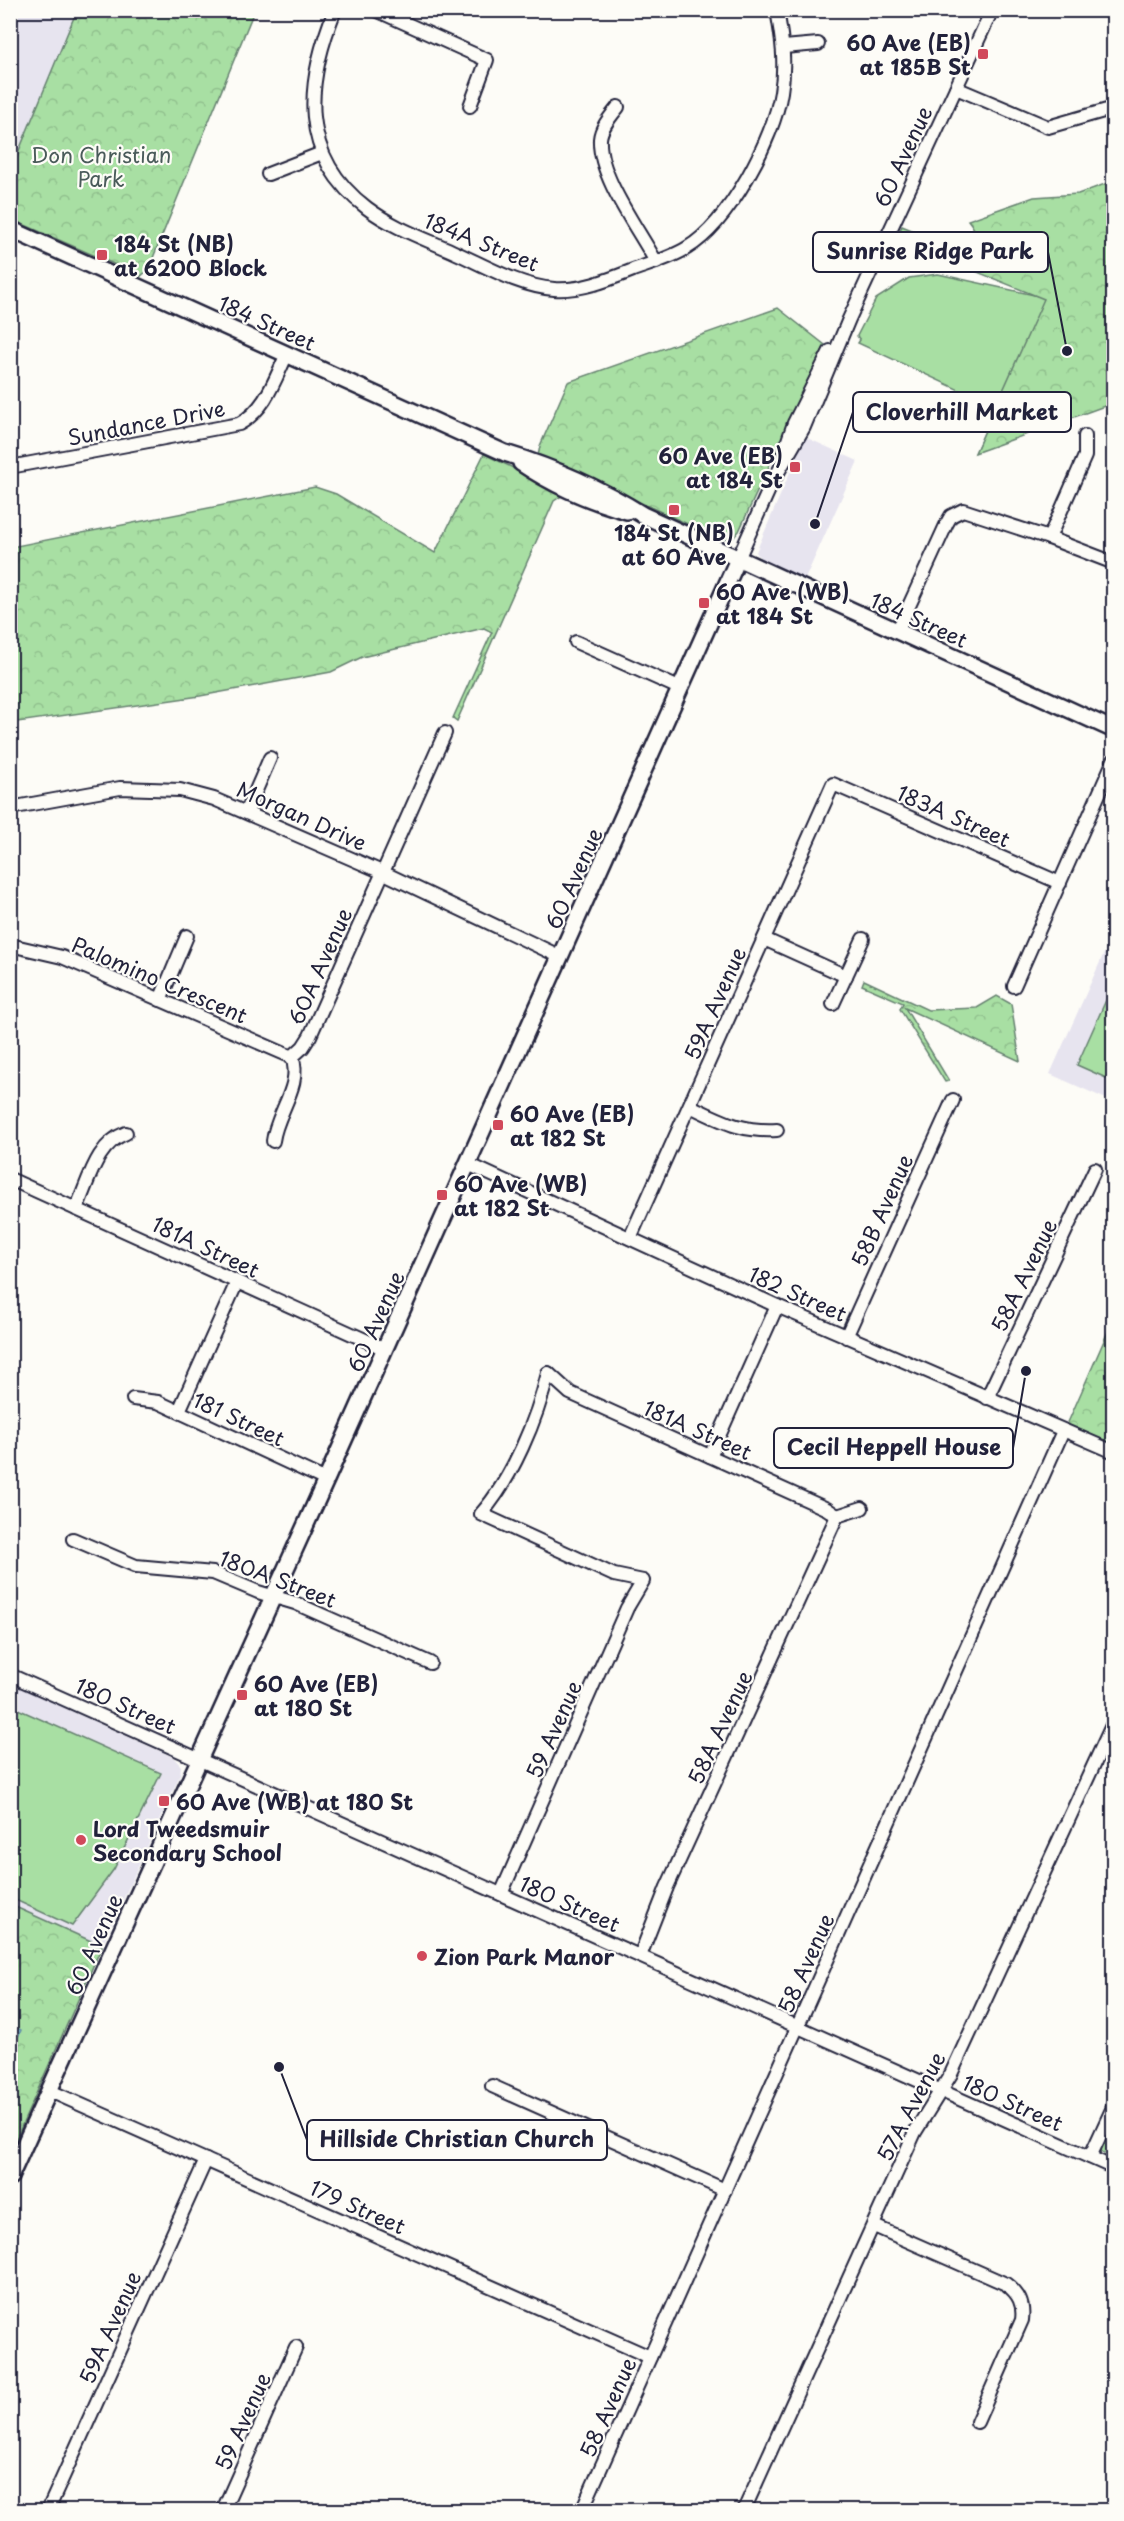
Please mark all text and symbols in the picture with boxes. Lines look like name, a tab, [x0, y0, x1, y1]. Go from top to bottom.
place label: 60 Ave (EB) at 185B St	[847, 26, 971, 82]
marker: 60 Ave (EB) at 185B St	[976, 47, 990, 61]
street label: 60 Avenue	[865, 100, 939, 212]
park label: Don Christian Park	[31, 138, 171, 194]
street label: 184A Street	[420, 204, 544, 278]
place label: 184 St (NB) at 6200 Block	[114, 227, 267, 283]
callout: Sunrise Ridge Park	[813, 232, 1048, 272]
text: Sunrise Ridge Park	[826, 233, 1034, 266]
marker: 184 St (NB) at 6200 Block	[95, 248, 109, 262]
street label: 184 Street	[213, 286, 321, 358]
street label: Sundance Drive	[64, 391, 228, 453]
callout: Cloverhill Market	[853, 392, 1071, 432]
text: Cloverhill Market	[866, 394, 1059, 427]
place label: 60 Ave (EB) at 184 St	[659, 439, 783, 495]
marker: 60 Ave (EB) at 184 St	[788, 460, 802, 474]
marker: 184 St (NB) at 60 Ave	[667, 503, 681, 517]
place label: 184 St (NB) at 60 Ave	[614, 516, 734, 572]
place label: 60 Ave (WB) at 184 St	[716, 575, 849, 631]
street label: 184 Street	[865, 583, 973, 655]
marker: 60 Ave (WB) at 184 St	[697, 596, 711, 610]
street label: Morgan Drive	[232, 772, 372, 858]
street label: 183A Street	[892, 776, 1016, 854]
street label: 60 Avenue	[536, 822, 610, 934]
street label: 60A Avenue	[279, 902, 359, 1030]
street label: Palomino Crescent	[67, 928, 253, 1030]
street label: 59A Avenue	[675, 941, 753, 1065]
place label: 60 Ave (EB) at 182 St	[510, 1097, 634, 1153]
marker: 60 Ave (EB) at 182 St	[491, 1118, 505, 1132]
street label: 58B Avenue	[842, 1149, 920, 1271]
place label: 60 Ave (WB) at 182 St	[454, 1167, 587, 1223]
marker: 60 Ave (WB) at 182 St	[435, 1188, 449, 1202]
street label: 181A Street	[147, 1207, 265, 1285]
street label: 58A Avenue	[982, 1213, 1064, 1337]
street label: 182 Street	[744, 1257, 852, 1329]
street label: 60 Avenue	[338, 1265, 412, 1377]
street label: 181 Street	[188, 1383, 290, 1453]
street label: 181A Street	[639, 1391, 757, 1467]
callout: Cecil Heppell House	[774, 1428, 1013, 1468]
text: Cecil Heppell House	[787, 1429, 1001, 1462]
street label: 180A Street	[215, 1541, 341, 1615]
street label: 58A Avenue	[679, 1665, 759, 1789]
place label: 60 Ave (EB) at 180 St	[254, 1667, 378, 1723]
street label: 180 Street	[71, 1669, 181, 1741]
street label: 59 Avenue	[517, 1675, 589, 1783]
marker: 60 Ave (EB) at 180 St	[235, 1688, 249, 1702]
place label: 60 Ave (WB) at 180 St	[176, 1785, 413, 1817]
marker: 60 Ave (WB) at 180 St	[157, 1794, 171, 1808]
place label: Lord Tweedsmuir Secondary School	[93, 1812, 282, 1868]
marker: Lord Tweedsmuir Secondary School	[74, 1833, 88, 1847]
street label: 180 Street	[515, 1867, 625, 1939]
street label: 60 Avenue	[56, 1888, 130, 2000]
street label: 58 Avenue	[769, 1908, 841, 2018]
place label: Zion Park Manor	[434, 1940, 614, 1972]
marker: Zion Park Manor	[415, 1949, 429, 1963]
street label: 57A Avenue	[868, 2045, 952, 2167]
street label: 180 Street	[958, 2066, 1068, 2138]
callout: Hillside Christian Church	[307, 2120, 607, 2160]
text: Hillside Christian Church	[320, 2121, 594, 2154]
street label: 179 Street	[305, 2171, 411, 2241]
street label: 59A Avenue	[70, 2265, 148, 2389]
street label: 58 Avenue	[571, 2352, 643, 2462]
street label: 59 Avenue	[206, 2367, 278, 2475]

